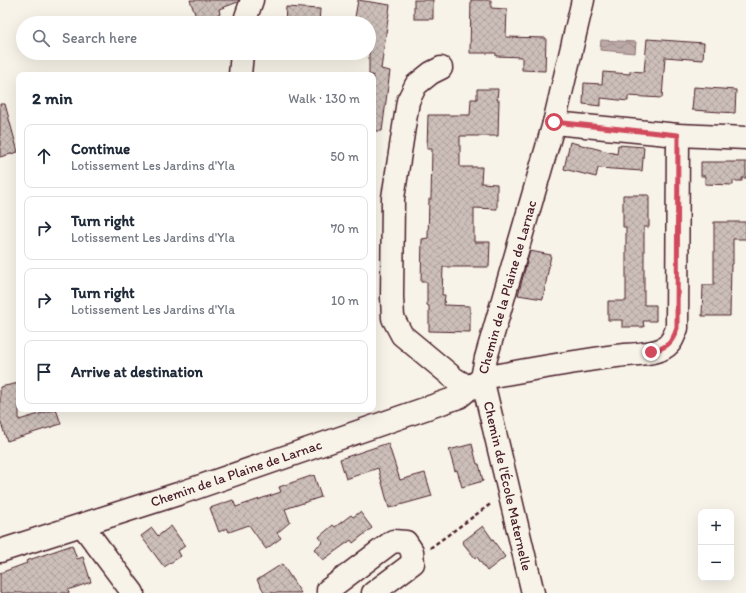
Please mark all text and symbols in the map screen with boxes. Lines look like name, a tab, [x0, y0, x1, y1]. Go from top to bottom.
search box	[16, 16, 376, 60]
icon: search	[30, 27, 52, 49]
text: Search here	[62, 29, 137, 47]
text: 2 min	[32, 88, 72, 108]
text: Walk · 130 m	[288, 91, 360, 106]
route start	[545, 113, 563, 131]
text: Continue	[71, 140, 130, 158]
icon: ahead	[33, 145, 55, 167]
text: 50 m	[330, 149, 359, 164]
text: Lotissement Les Jardins d'Yla	[71, 158, 235, 173]
street label: Chemin de la Plaine de Larnac	[474, 198, 540, 376]
text: Turn right	[71, 212, 135, 230]
icon: right	[33, 217, 55, 239]
text: 70 m	[331, 221, 359, 236]
text: Lotissement Les Jardins d'Yla	[71, 230, 235, 245]
text: Turn right	[71, 284, 135, 302]
icon: right	[33, 289, 55, 311]
text: 10 m	[331, 293, 359, 308]
text: Lotissement Les Jardins d'Yla	[71, 302, 235, 317]
route end	[642, 343, 660, 361]
icon: arrive	[33, 361, 55, 383]
text: Arrive at destination	[71, 363, 203, 381]
street label: Chemin de l'École Maternelle	[480, 400, 535, 573]
street label: Chemin de la Plaine de Larnac	[148, 436, 324, 511]
map controls	[698, 509, 734, 581]
button: +	[698, 509, 734, 545]
button: −	[698, 545, 734, 581]

